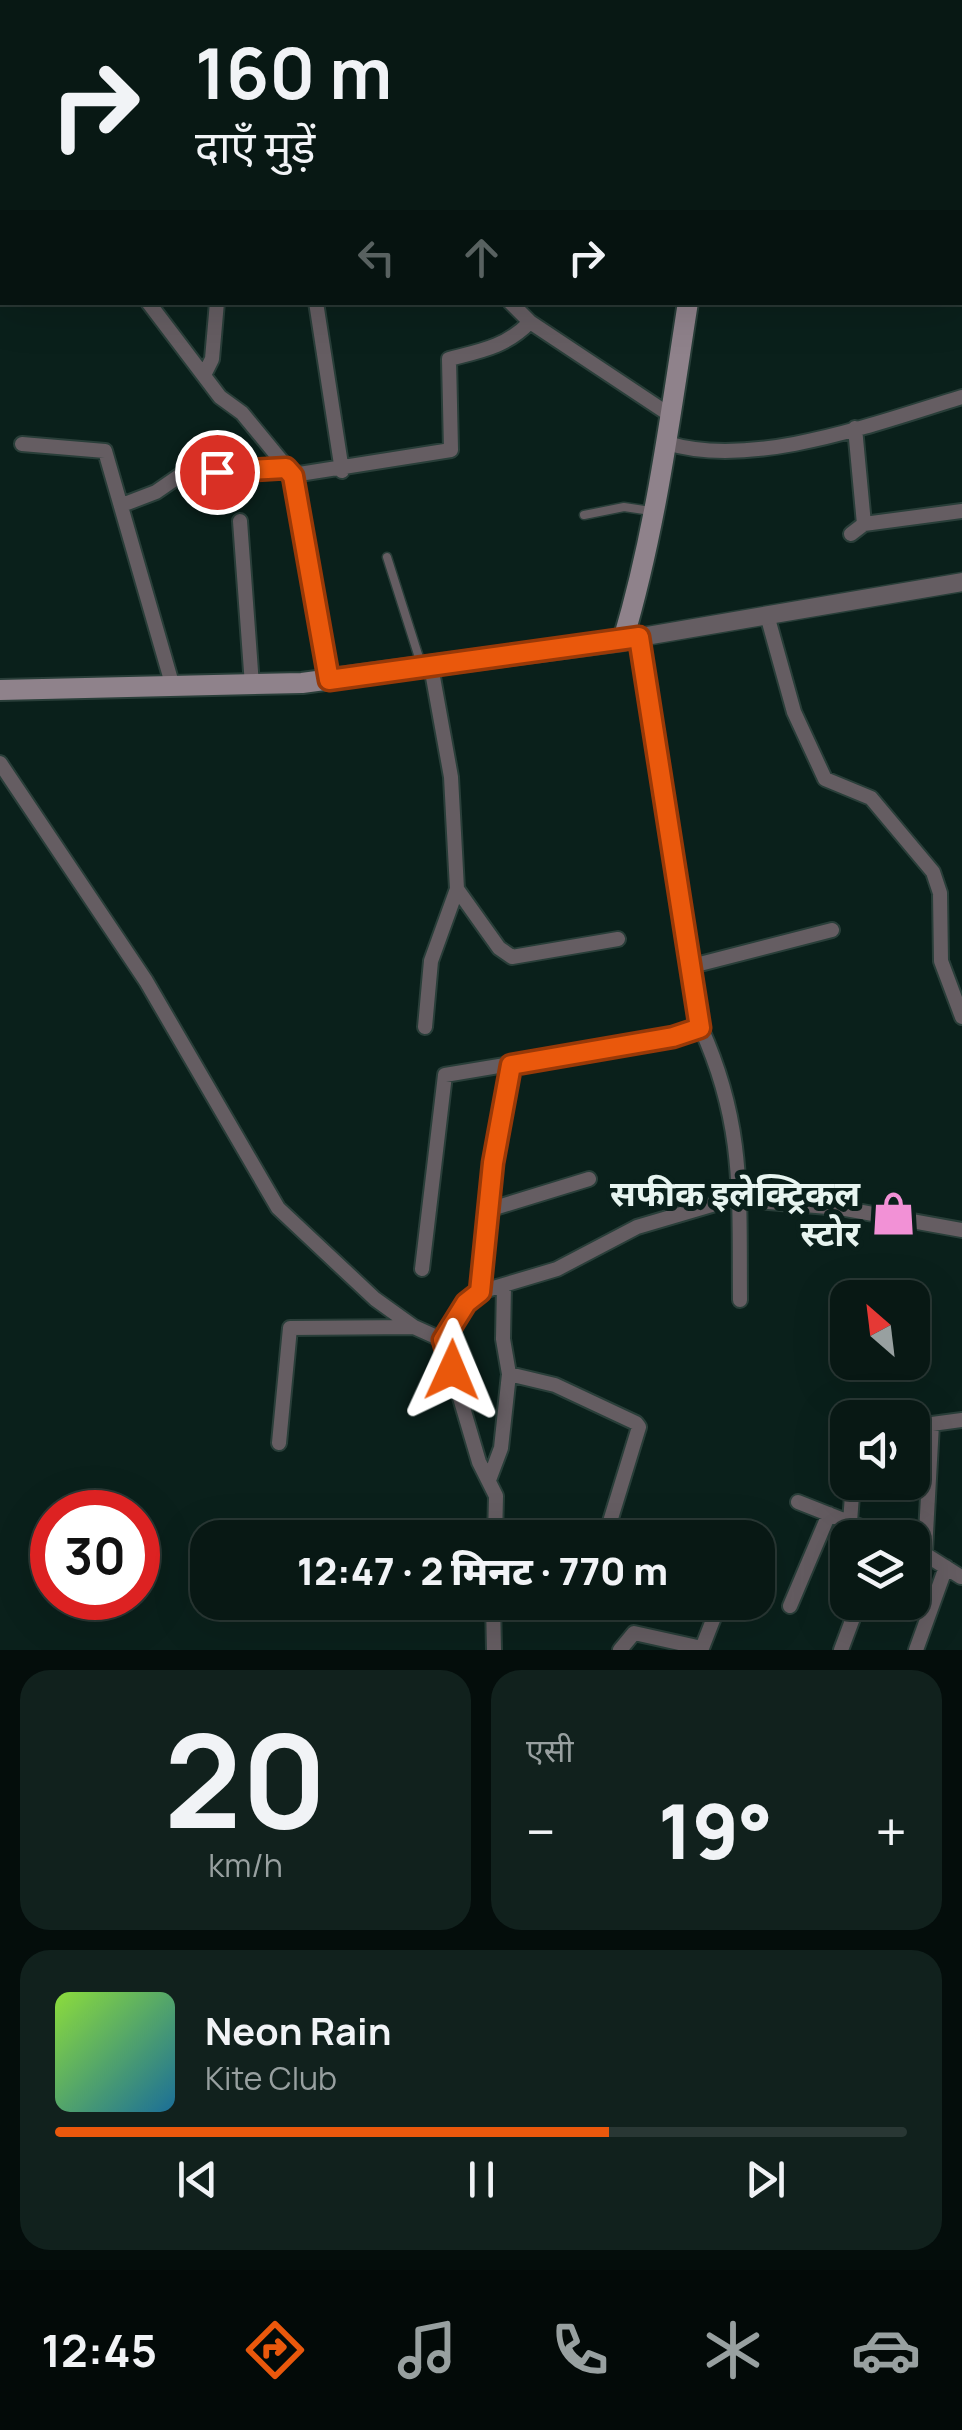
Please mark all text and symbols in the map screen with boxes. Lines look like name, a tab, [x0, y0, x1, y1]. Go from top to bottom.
text: 160 m	[195, 24, 392, 120]
icon: right	[30, 40, 160, 170]
text: दाएँ मुड़ें	[195, 115, 315, 177]
icon: left	[349, 230, 404, 285]
icon: ahead	[454, 230, 509, 285]
icon: right	[559, 230, 614, 285]
pin	[175, 430, 260, 515]
icon: arrive	[190, 445, 245, 500]
place label: सफीक इलेक्ट्रिकल स्टोर	[610, 1169, 861, 1257]
shop icon: सफीक इलेक्ट्रिकल स्टोर	[869, 1189, 917, 1237]
north arrow	[830, 1280, 930, 1380]
map controls	[830, 1280, 930, 1620]
position arrow	[400, 1318, 504, 1422]
button: sound	[830, 1400, 930, 1500]
speed limit sign: 30	[30, 1490, 160, 1620]
button: layers	[830, 1520, 930, 1620]
text: 12:47 · 2 मिनट · 770 m	[297, 1544, 668, 1596]
text: 20	[164, 1689, 327, 1867]
text: एसी	[526, 1728, 574, 1772]
text: 19°	[658, 1779, 773, 1882]
text: −	[526, 1793, 556, 1869]
text: +	[875, 1793, 907, 1869]
text: km/h	[208, 1843, 283, 1887]
text: Neon Rain	[205, 2004, 391, 2056]
text: Kite Club	[205, 2056, 337, 2100]
icon: previous	[170, 2152, 225, 2207]
icon: pause	[454, 2152, 509, 2207]
icon: next	[738, 2152, 793, 2207]
icon: directions	[240, 2315, 310, 2385]
icon: music	[392, 2315, 462, 2385]
icon: phone	[545, 2315, 615, 2385]
icon: climate	[698, 2315, 768, 2385]
icon: car	[851, 2315, 921, 2385]
text: 12:45	[41, 2319, 157, 2381]

